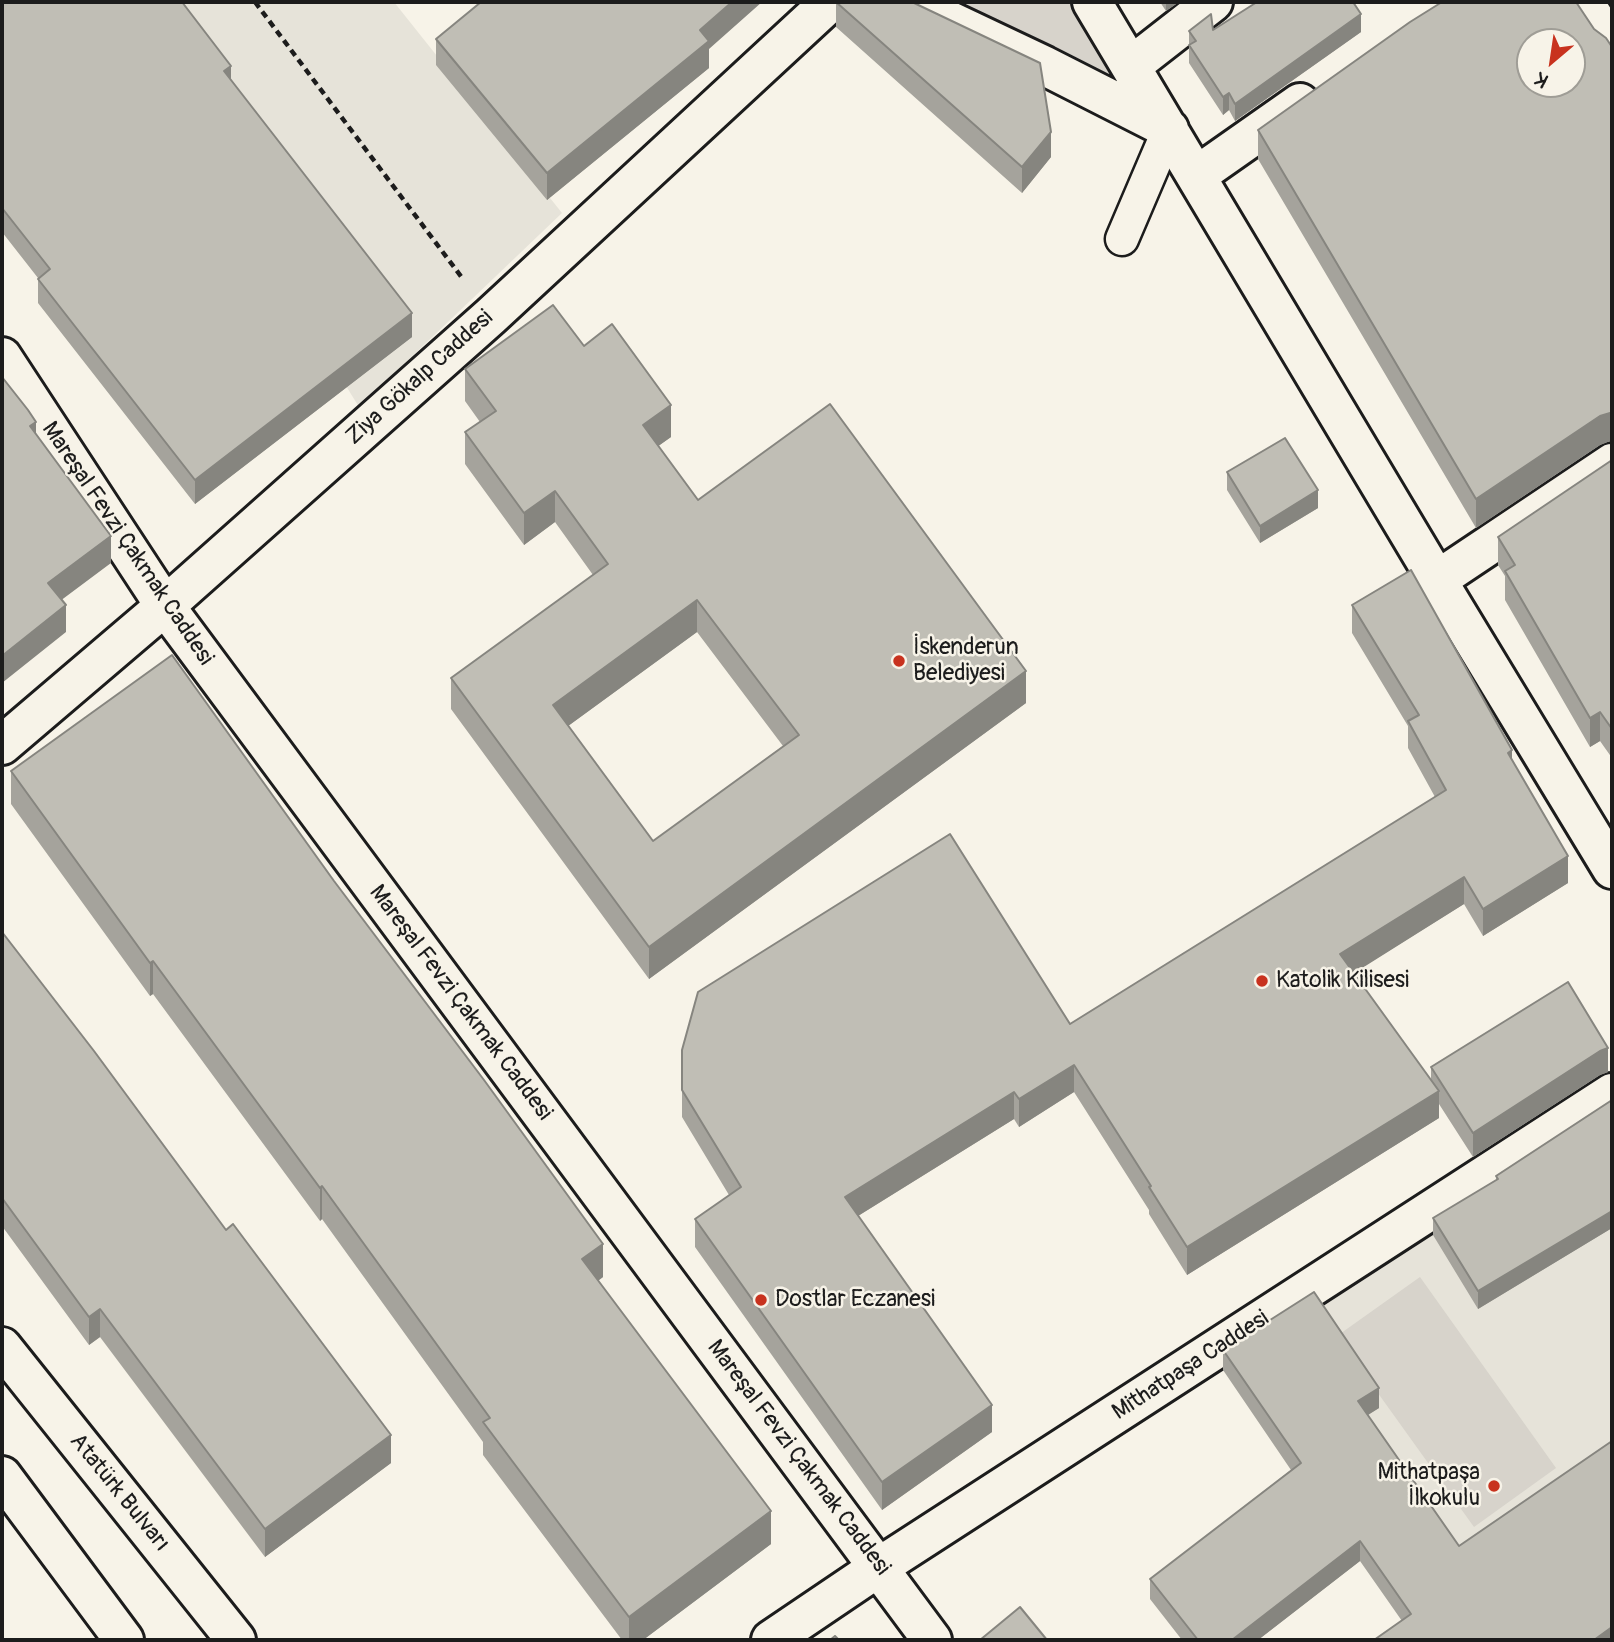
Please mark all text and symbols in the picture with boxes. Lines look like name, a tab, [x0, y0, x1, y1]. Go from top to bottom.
north arrow	[1516, 28, 1586, 98]
text: K	[1531, 66, 1553, 93]
street label: Ziya Gökalp Caddesi	[341, 305, 499, 451]
street label: Mareşal Fevzi Çakmak Caddesi	[35, 417, 219, 671]
place label: İskenderun Belediyesi	[913, 634, 1019, 688]
marker: İskenderun Belediyesi	[891, 653, 907, 669]
street label: Mareşal Fevzi Çakmak Caddesi	[362, 880, 558, 1126]
place label: Katolik Kilisesi	[1276, 967, 1409, 995]
marker: Katolik Kilisesi	[1254, 973, 1270, 989]
place label: Dostlar Eczanesi	[775, 1286, 935, 1314]
marker: Dostlar Eczanesi	[753, 1292, 769, 1308]
street label: Mithatpaşa Caddesi	[1108, 1305, 1274, 1427]
street label: Mareşal Fevzi Çakmak Caddesi	[700, 1335, 896, 1581]
street label: Atatürk Bulvarı	[63, 1428, 175, 1558]
place label: Mithatpaşa İlkokulu	[1377, 1459, 1480, 1513]
marker: Mithatpaşa İlkokulu	[1486, 1478, 1502, 1494]

